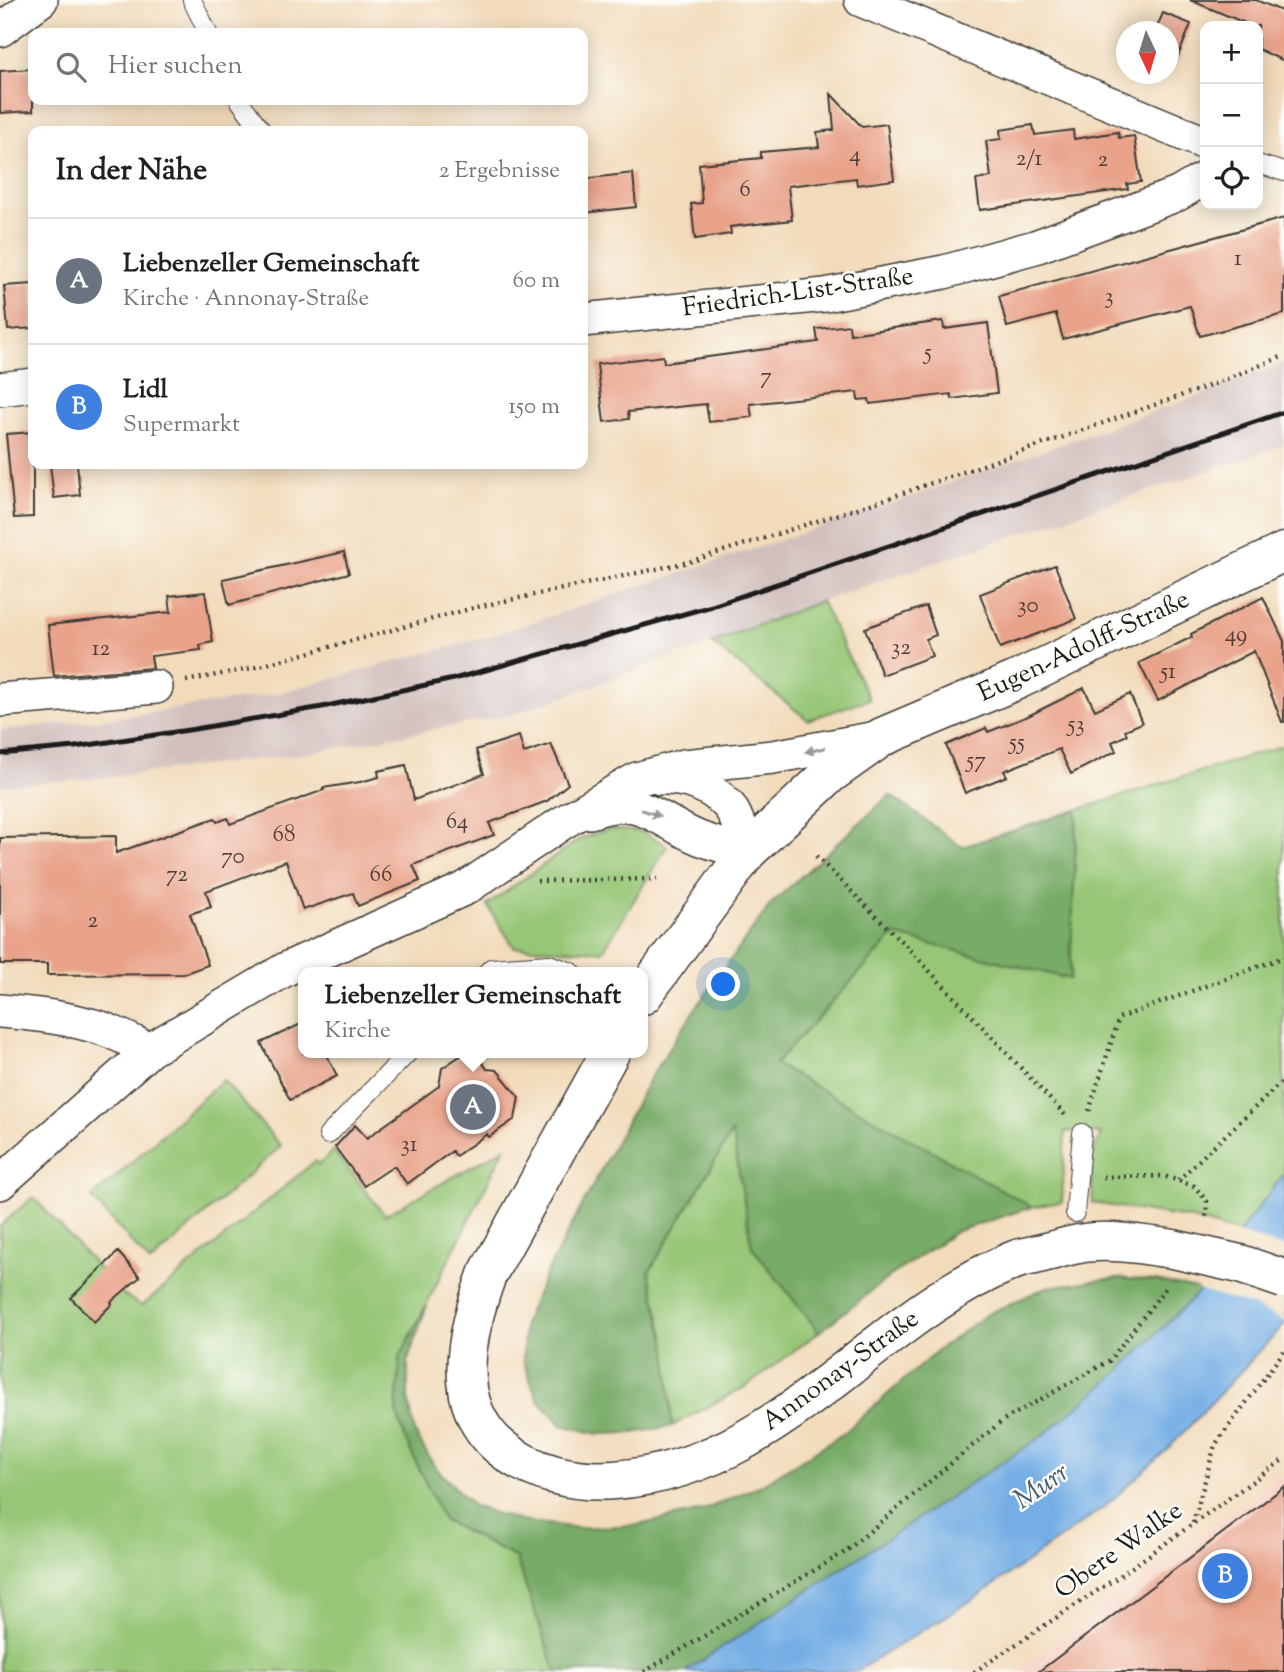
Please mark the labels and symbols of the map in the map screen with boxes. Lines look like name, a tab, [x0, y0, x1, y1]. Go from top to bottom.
north arrow	[1116, 21, 1179, 84]
house number: 4	[849, 139, 861, 172]
house number: 2/1	[1016, 143, 1042, 176]
house number: 2	[1098, 144, 1109, 177]
house number: 6	[739, 174, 751, 207]
house number: 1	[1234, 243, 1242, 276]
street label: Friedrich-List-Straße	[680, 258, 916, 328]
house number: 3	[1104, 281, 1114, 314]
house number: 5	[922, 337, 932, 370]
house number: 7	[760, 361, 772, 394]
street label: Eugen-Adolff-Straße	[972, 582, 1196, 712]
house number: 30	[1017, 590, 1039, 623]
house number: 49	[1225, 619, 1247, 652]
house number: 32	[891, 632, 911, 665]
house number: 12	[92, 633, 111, 666]
house number: 51	[1158, 656, 1176, 689]
house number: 53	[1065, 709, 1085, 742]
house number: 55	[1007, 727, 1025, 760]
one-way arrow	[803, 744, 825, 755]
house number: 57	[964, 745, 986, 778]
house number: 64	[446, 806, 468, 839]
one-way arrow	[640, 808, 661, 819]
house number: 68	[273, 819, 295, 852]
house number: 70	[221, 841, 245, 874]
house number: 72	[166, 859, 188, 892]
house number: 66	[370, 859, 392, 892]
house number: 2	[88, 905, 99, 938]
your location	[706, 967, 740, 1001]
pin: A	[450, 1081, 496, 1133]
house number: 31	[400, 1129, 418, 1162]
street label: Annonay-Straße	[755, 1301, 927, 1441]
water label: Murr	[1006, 1453, 1078, 1520]
street label: Obere Walke	[1048, 1493, 1190, 1609]
pin: B	[1202, 1550, 1248, 1602]

